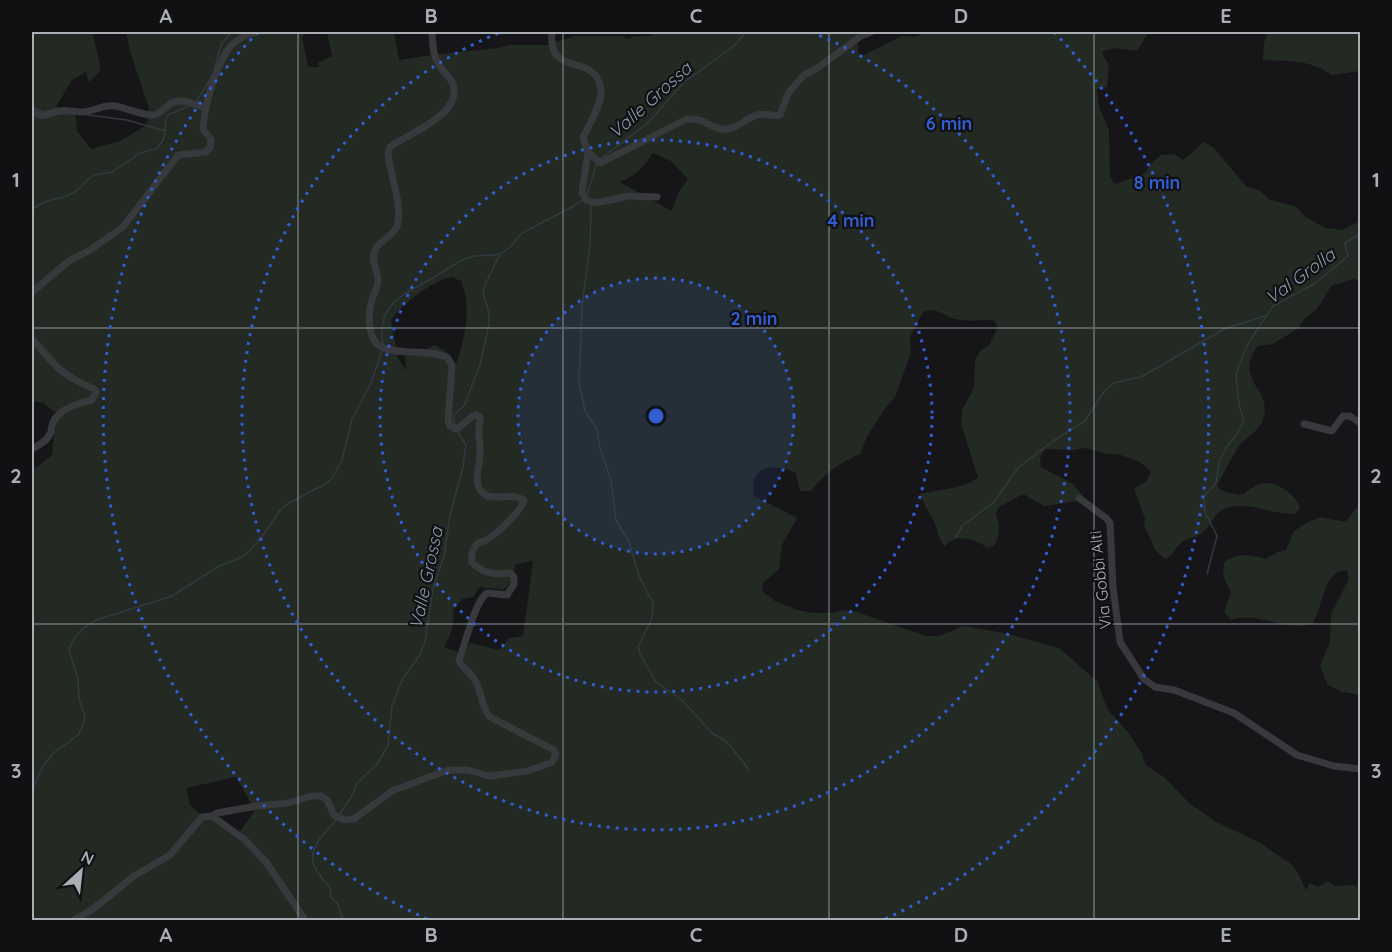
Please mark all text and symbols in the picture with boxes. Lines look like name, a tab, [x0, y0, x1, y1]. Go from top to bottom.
text: A	[160, 3, 173, 28]
text: B	[424, 3, 438, 28]
text: C	[690, 3, 703, 28]
text: D	[954, 3, 968, 28]
text: E	[1220, 3, 1232, 28]
water label: Valle Grossa	[604, 56, 697, 143]
text: 6 min	[926, 112, 972, 135]
text: 1	[12, 167, 20, 192]
text: 1	[1372, 167, 1380, 192]
text: 8 min	[1134, 171, 1180, 194]
text: 4 min	[827, 209, 875, 232]
water label: Val Grolla	[1261, 242, 1340, 309]
text: 2 min	[731, 307, 777, 330]
centre of rings	[646, 406, 666, 426]
text: 2	[10, 463, 22, 488]
text: 2	[1370, 463, 1382, 488]
water label: Valle Grossa	[404, 524, 448, 631]
street label: Via Gobbi Alti	[1085, 530, 1115, 630]
text: 3	[11, 758, 21, 783]
text: 3	[1371, 758, 1381, 783]
north arrow	[51, 841, 111, 901]
text: N	[78, 846, 98, 869]
text: A	[160, 922, 173, 947]
text: B	[424, 922, 438, 947]
text: C	[690, 922, 703, 947]
text: D	[954, 922, 968, 947]
text: E	[1220, 922, 1232, 947]

